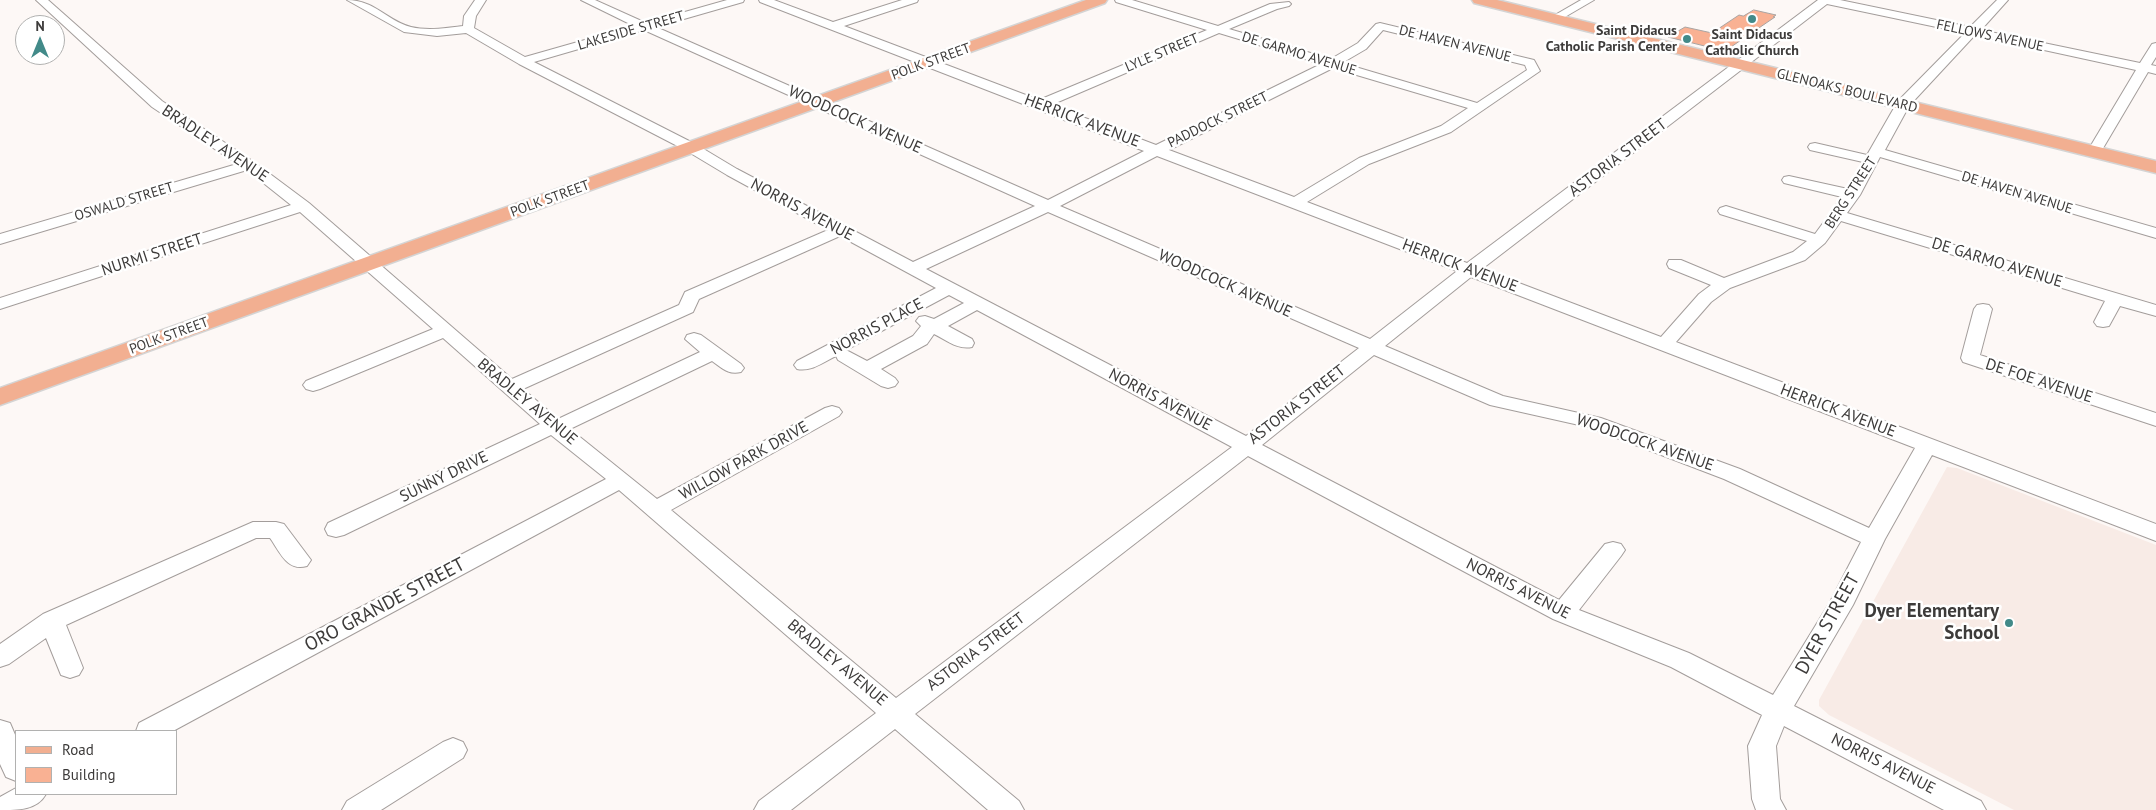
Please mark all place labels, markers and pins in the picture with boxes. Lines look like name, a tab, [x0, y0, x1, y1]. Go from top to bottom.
marker: Saint Didacus Catholic Church	[1746, 13, 1758, 25]
place label: Saint Didacus Catholic Parish Center	[1546, 23, 1677, 56]
place label: Saint Didacus Catholic Church	[1705, 27, 1799, 59]
marker: Saint Didacus Catholic Parish Center	[1681, 33, 1693, 45]
place label: Dyer Elementary School	[1865, 601, 1999, 645]
marker: Dyer Elementary School	[2003, 617, 2015, 629]

